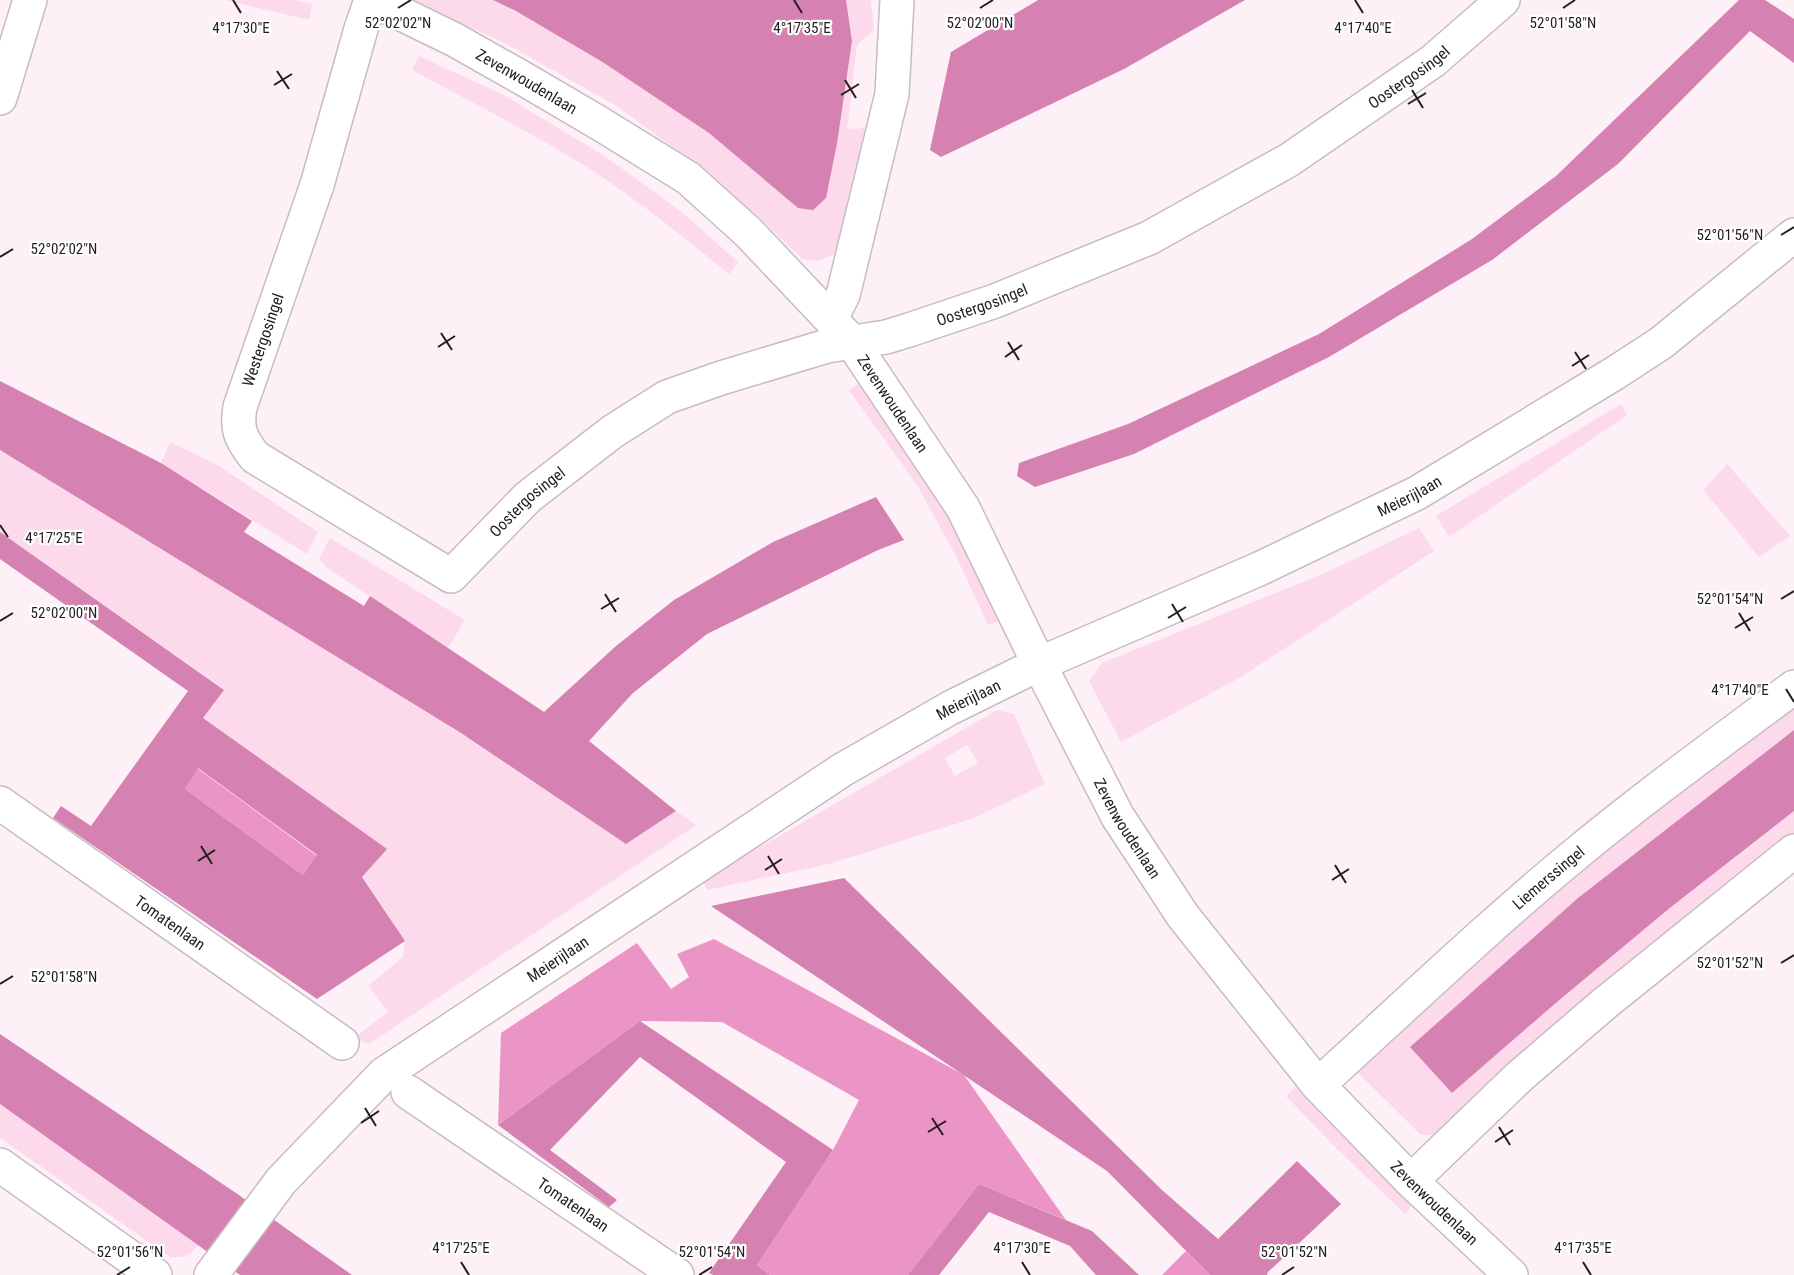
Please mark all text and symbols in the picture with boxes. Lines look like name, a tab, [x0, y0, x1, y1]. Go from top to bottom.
text: 52°02'02"N	[365, 14, 431, 32]
text: 52°02'00"N	[947, 14, 1013, 32]
text: 52°01'58"N	[1530, 14, 1596, 32]
text: 4°17'30"E	[212, 19, 270, 37]
text: 4°17'35"E	[773, 19, 831, 37]
text: 4°17'40"E	[1334, 19, 1392, 37]
street label: Oostergosingel	[1364, 42, 1453, 112]
street label: Zevenwoudenlaan	[473, 44, 581, 118]
text: 52°01'56"N	[1697, 226, 1763, 244]
text: 52°02'02"N	[31, 240, 97, 258]
street label: Oostergosingel	[934, 279, 1030, 330]
street label: Westergosingel	[238, 291, 288, 389]
street label: Zevenwoudenlaan	[854, 351, 933, 456]
street label: Oostergosingel	[485, 463, 569, 541]
street label: Meierijlaan	[1374, 471, 1445, 520]
text: 4°17'25"E	[25, 529, 83, 547]
text: 52°01'54"N	[1697, 590, 1763, 608]
text: 52°02'00"N	[31, 604, 97, 622]
street label: Meierijlaan	[932, 675, 1003, 724]
text: 4°17'40"E	[1711, 681, 1769, 699]
street label: Zevenwoudenlaan	[1090, 775, 1165, 882]
street label: Liemerssingel	[1508, 842, 1588, 913]
street label: Tomatenlaan	[131, 891, 209, 954]
street label: Meierijlaan	[523, 932, 592, 986]
text: 52°01'52"N	[1697, 954, 1763, 972]
text: 52°01'58"N	[31, 968, 97, 986]
street label: Zevenwoudenlaan	[1387, 1157, 1482, 1249]
street label: Tomatenlaan	[534, 1174, 613, 1235]
text: 4°17'25"E	[432, 1239, 490, 1257]
text: 4°17'30"E	[993, 1239, 1051, 1257]
text: 4°17'35"E	[1554, 1239, 1612, 1257]
text: 52°01'56"N	[97, 1243, 163, 1261]
text: 52°01'54"N	[679, 1243, 745, 1261]
text: 52°01'52"N	[1261, 1243, 1327, 1261]

